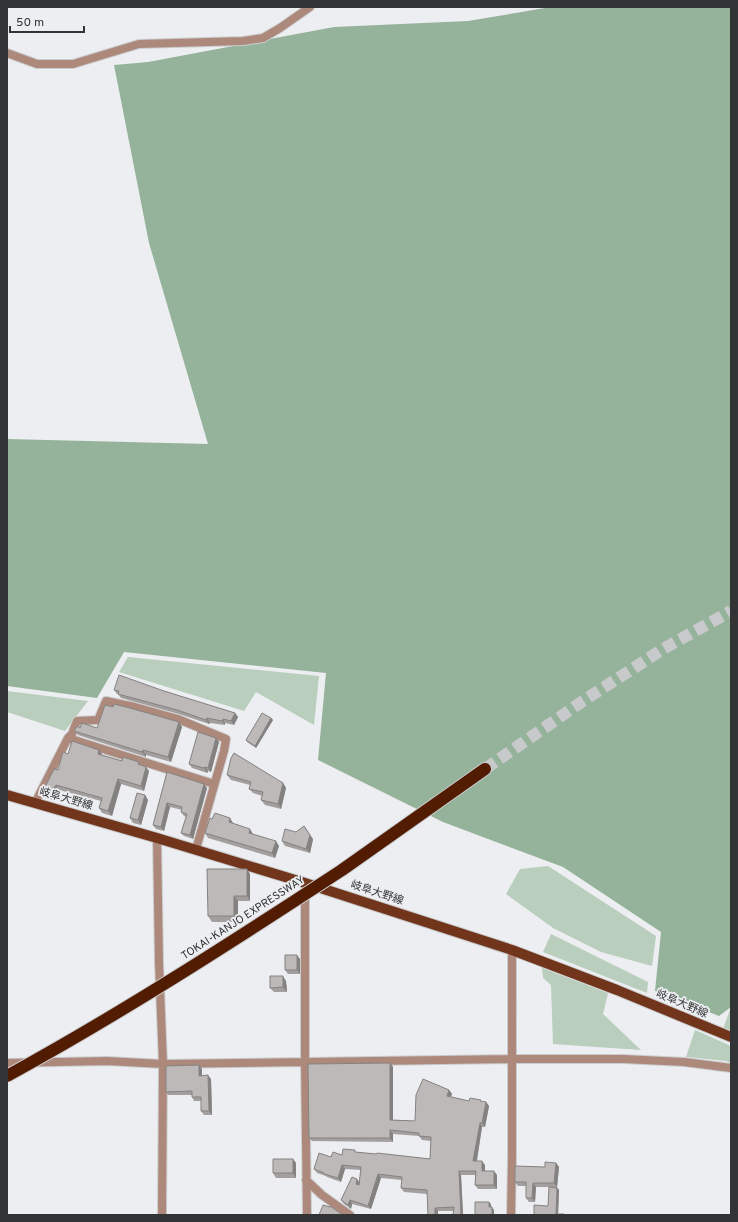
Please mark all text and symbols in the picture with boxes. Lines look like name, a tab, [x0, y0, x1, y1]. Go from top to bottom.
scale bar	[10, 8, 84, 34]
text: 50 m	[16, 15, 44, 31]
street label: 岐阜大野線	[38, 785, 94, 813]
street label: TOKAI-KANJO EXPRESSWAY	[179, 873, 307, 963]
street label: 岐阜大野線	[349, 878, 405, 908]
street label: 岐阜大野線	[654, 987, 710, 1021]

